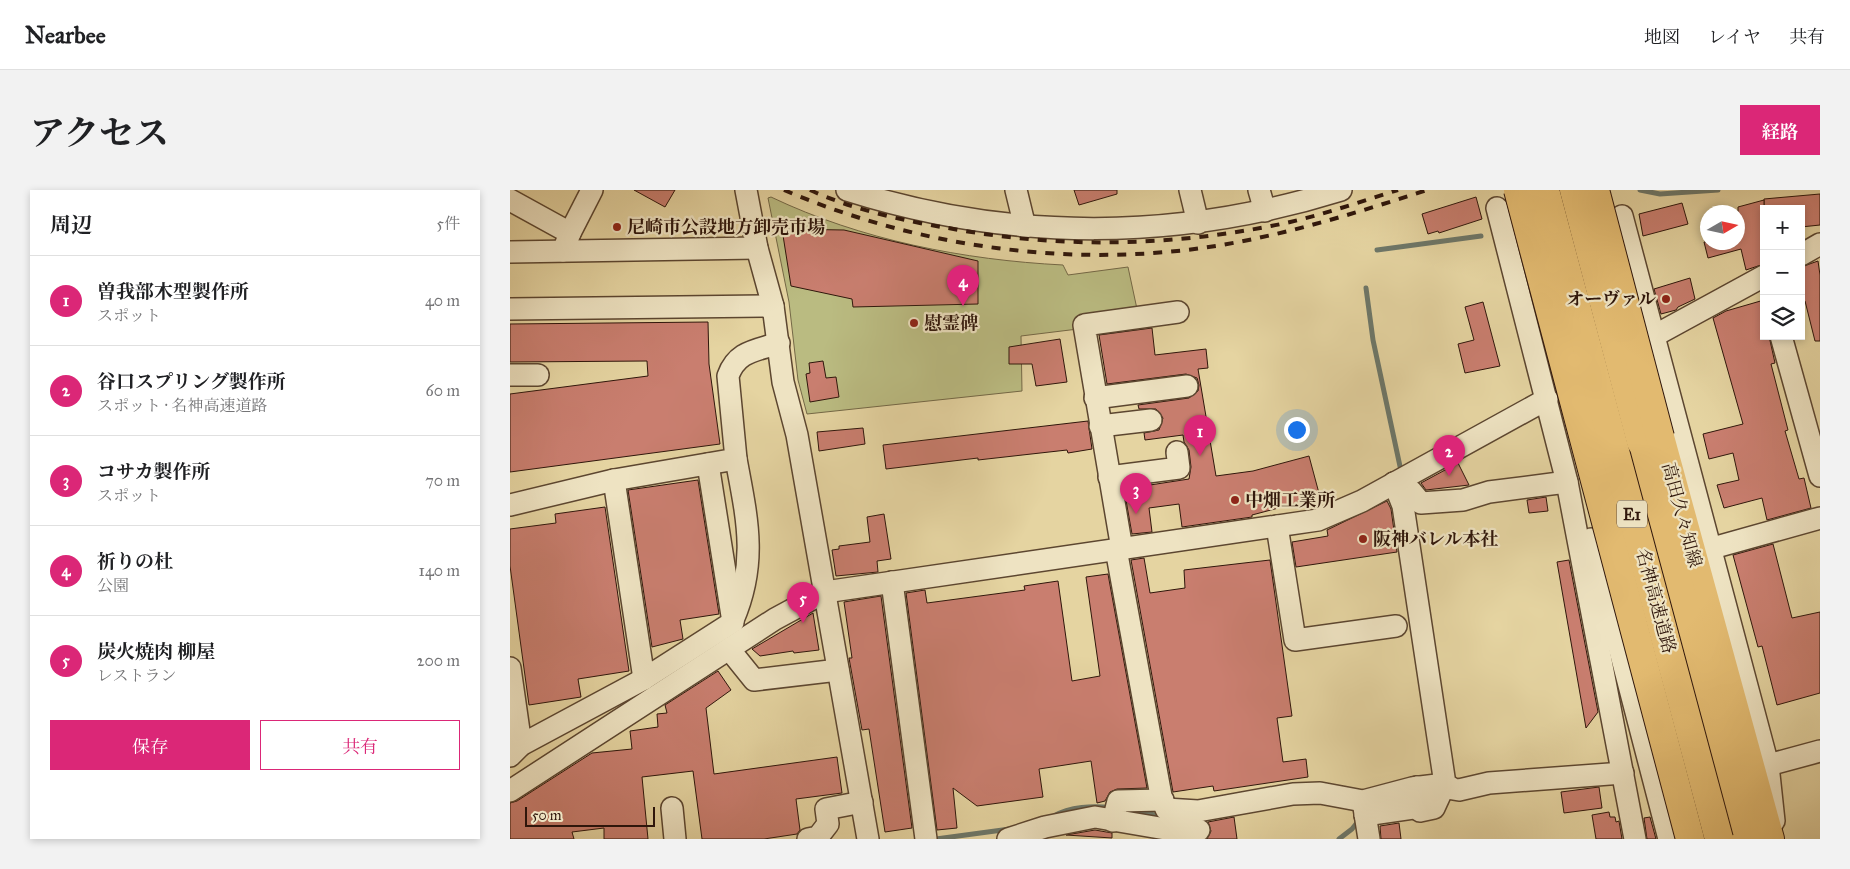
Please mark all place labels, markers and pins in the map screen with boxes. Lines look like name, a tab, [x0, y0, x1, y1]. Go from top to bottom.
place label: 尼崎市公設地方卸売市場	[627, 216, 825, 238]
marker: 尼崎市公設地方卸売市場	[611, 221, 623, 233]
pin: 4	[947, 265, 979, 306]
place label: オーヴァル	[1566, 288, 1656, 310]
marker: オーヴァル	[1660, 293, 1672, 305]
place label: 慰霊碑	[924, 312, 978, 334]
marker: 慰霊碑	[908, 317, 920, 329]
pin: 1	[1184, 415, 1216, 456]
pin: 2	[1433, 435, 1465, 476]
pin: 3	[1120, 473, 1152, 514]
place label: 中畑工業所	[1245, 489, 1335, 511]
marker: 中畑工業所	[1229, 494, 1241, 506]
place label: 阪神バレル本社	[1373, 528, 1499, 550]
marker: 阪神バレル本社	[1357, 533, 1369, 545]
pin: 5	[787, 582, 819, 623]

